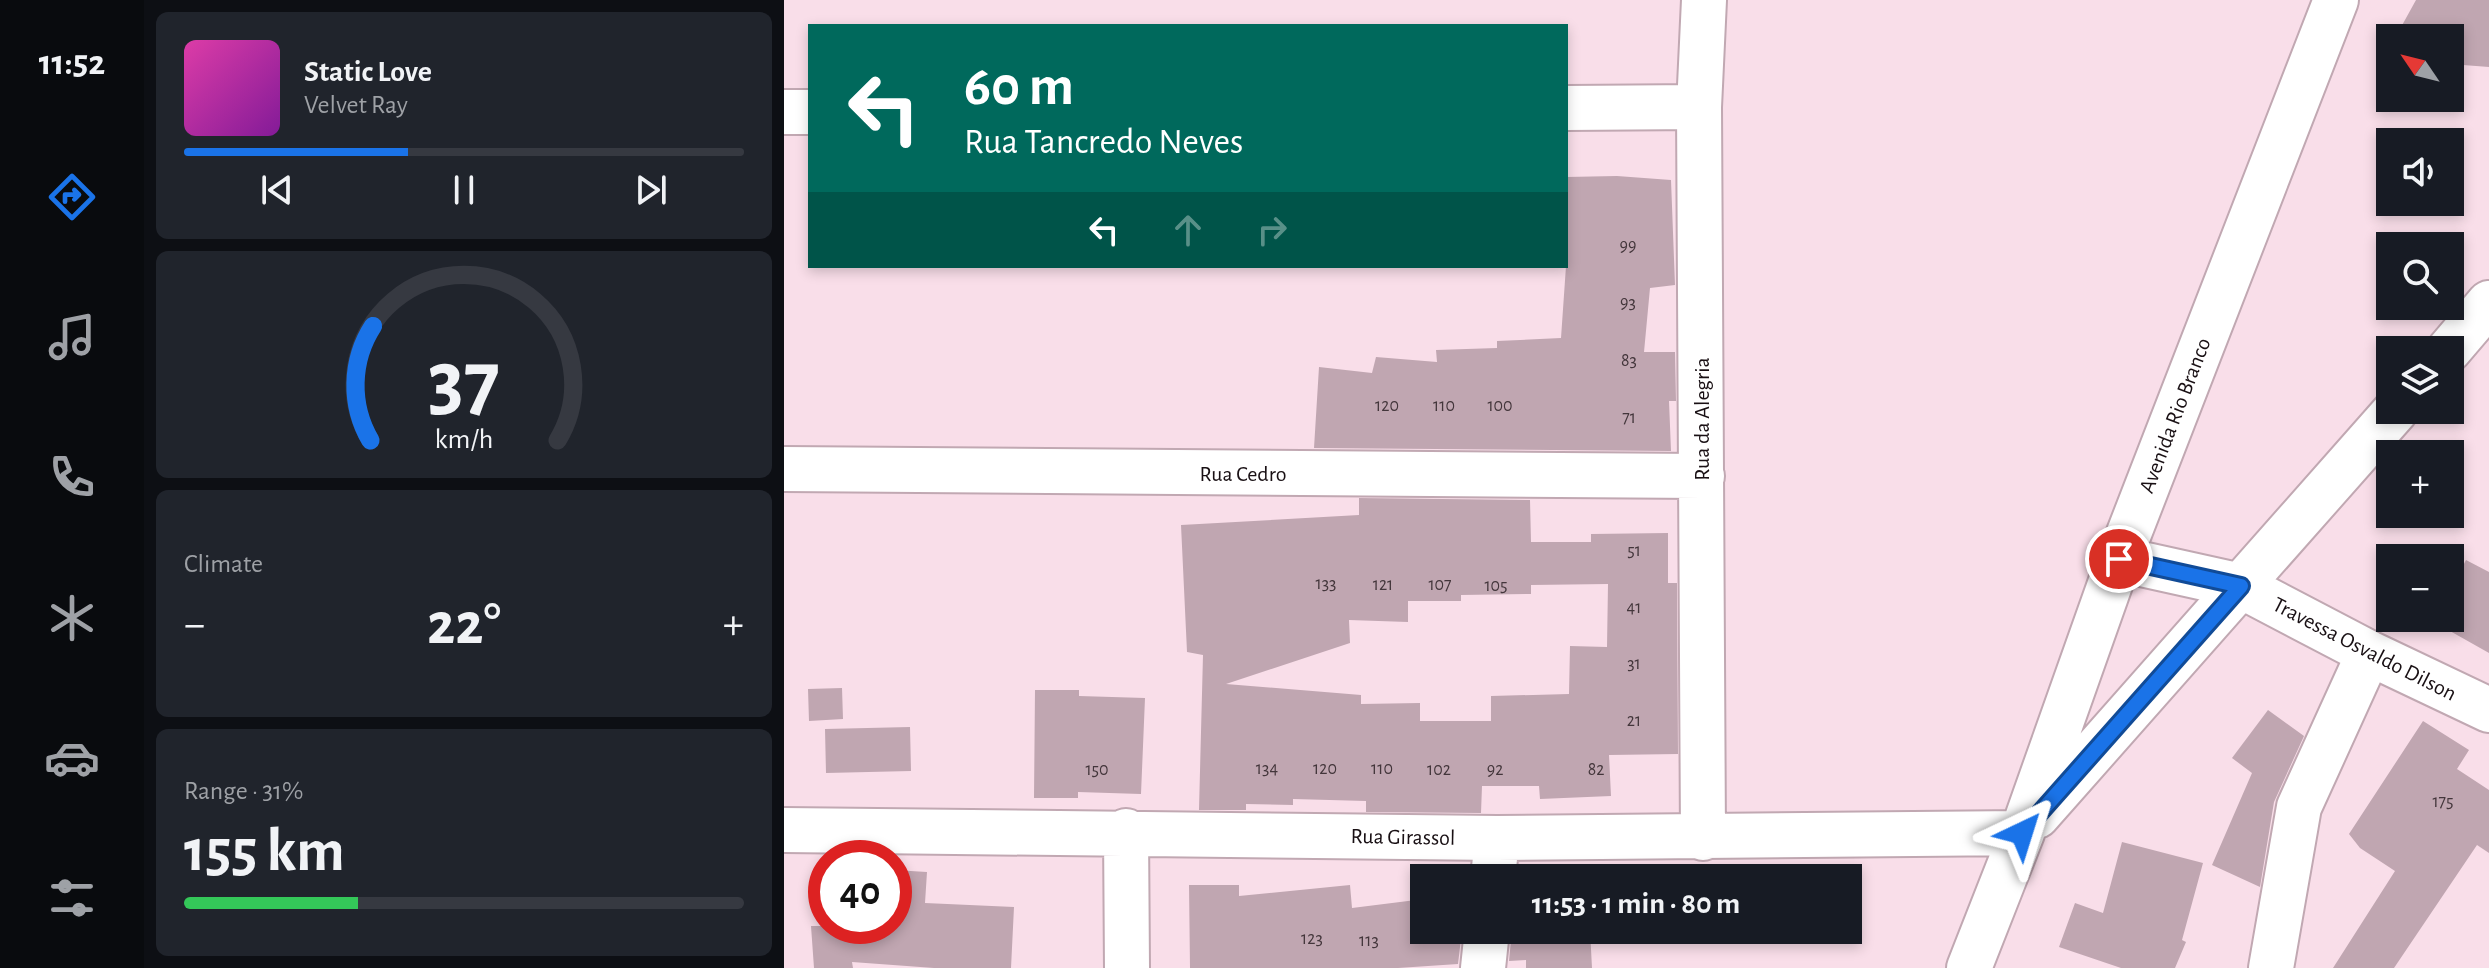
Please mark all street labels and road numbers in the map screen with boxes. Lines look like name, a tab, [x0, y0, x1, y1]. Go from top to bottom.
street label: Avenida Rio Branco	[2135, 335, 2215, 496]
street label: Rua da Alegria	[1691, 357, 1713, 481]
street label: Rua Cedro	[1199, 463, 1287, 485]
street label: Travessa Osvaldo Dilson	[2269, 593, 2460, 705]
street label: Rua Girassol	[1350, 825, 1456, 849]

